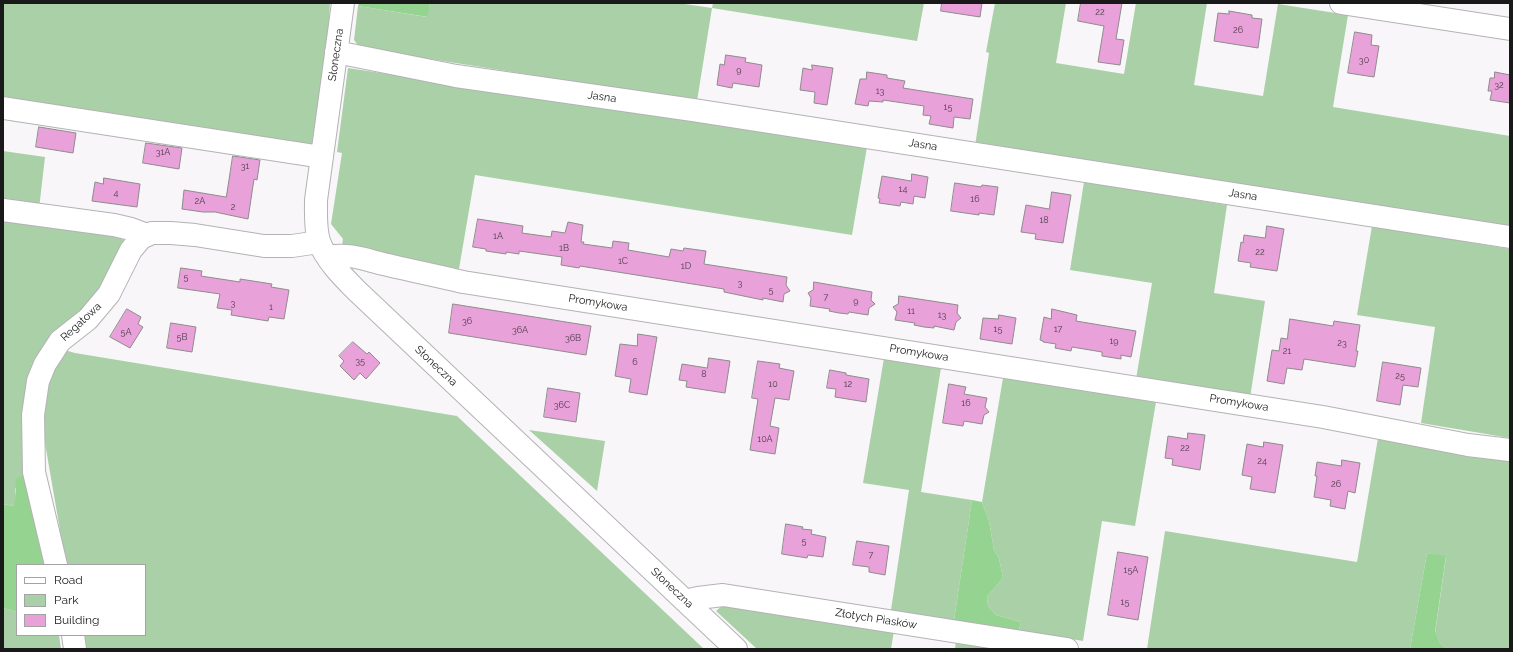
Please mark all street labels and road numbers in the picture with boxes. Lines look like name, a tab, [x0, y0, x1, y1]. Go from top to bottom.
street label: Słoneczna	[326, 28, 346, 82]
street label: Jasna	[587, 88, 617, 106]
street label: Jasna	[908, 136, 938, 154]
street label: Jasna	[1228, 186, 1258, 204]
street label: Promykowa	[567, 292, 629, 314]
street label: Regatowa	[58, 300, 104, 344]
street label: Promykowa	[888, 342, 950, 364]
street label: Słoneczna	[412, 343, 460, 389]
street label: Promykowa	[1208, 392, 1270, 414]
street label: Słoneczna	[648, 565, 696, 611]
street label: Złotych Piasków	[834, 606, 918, 632]

